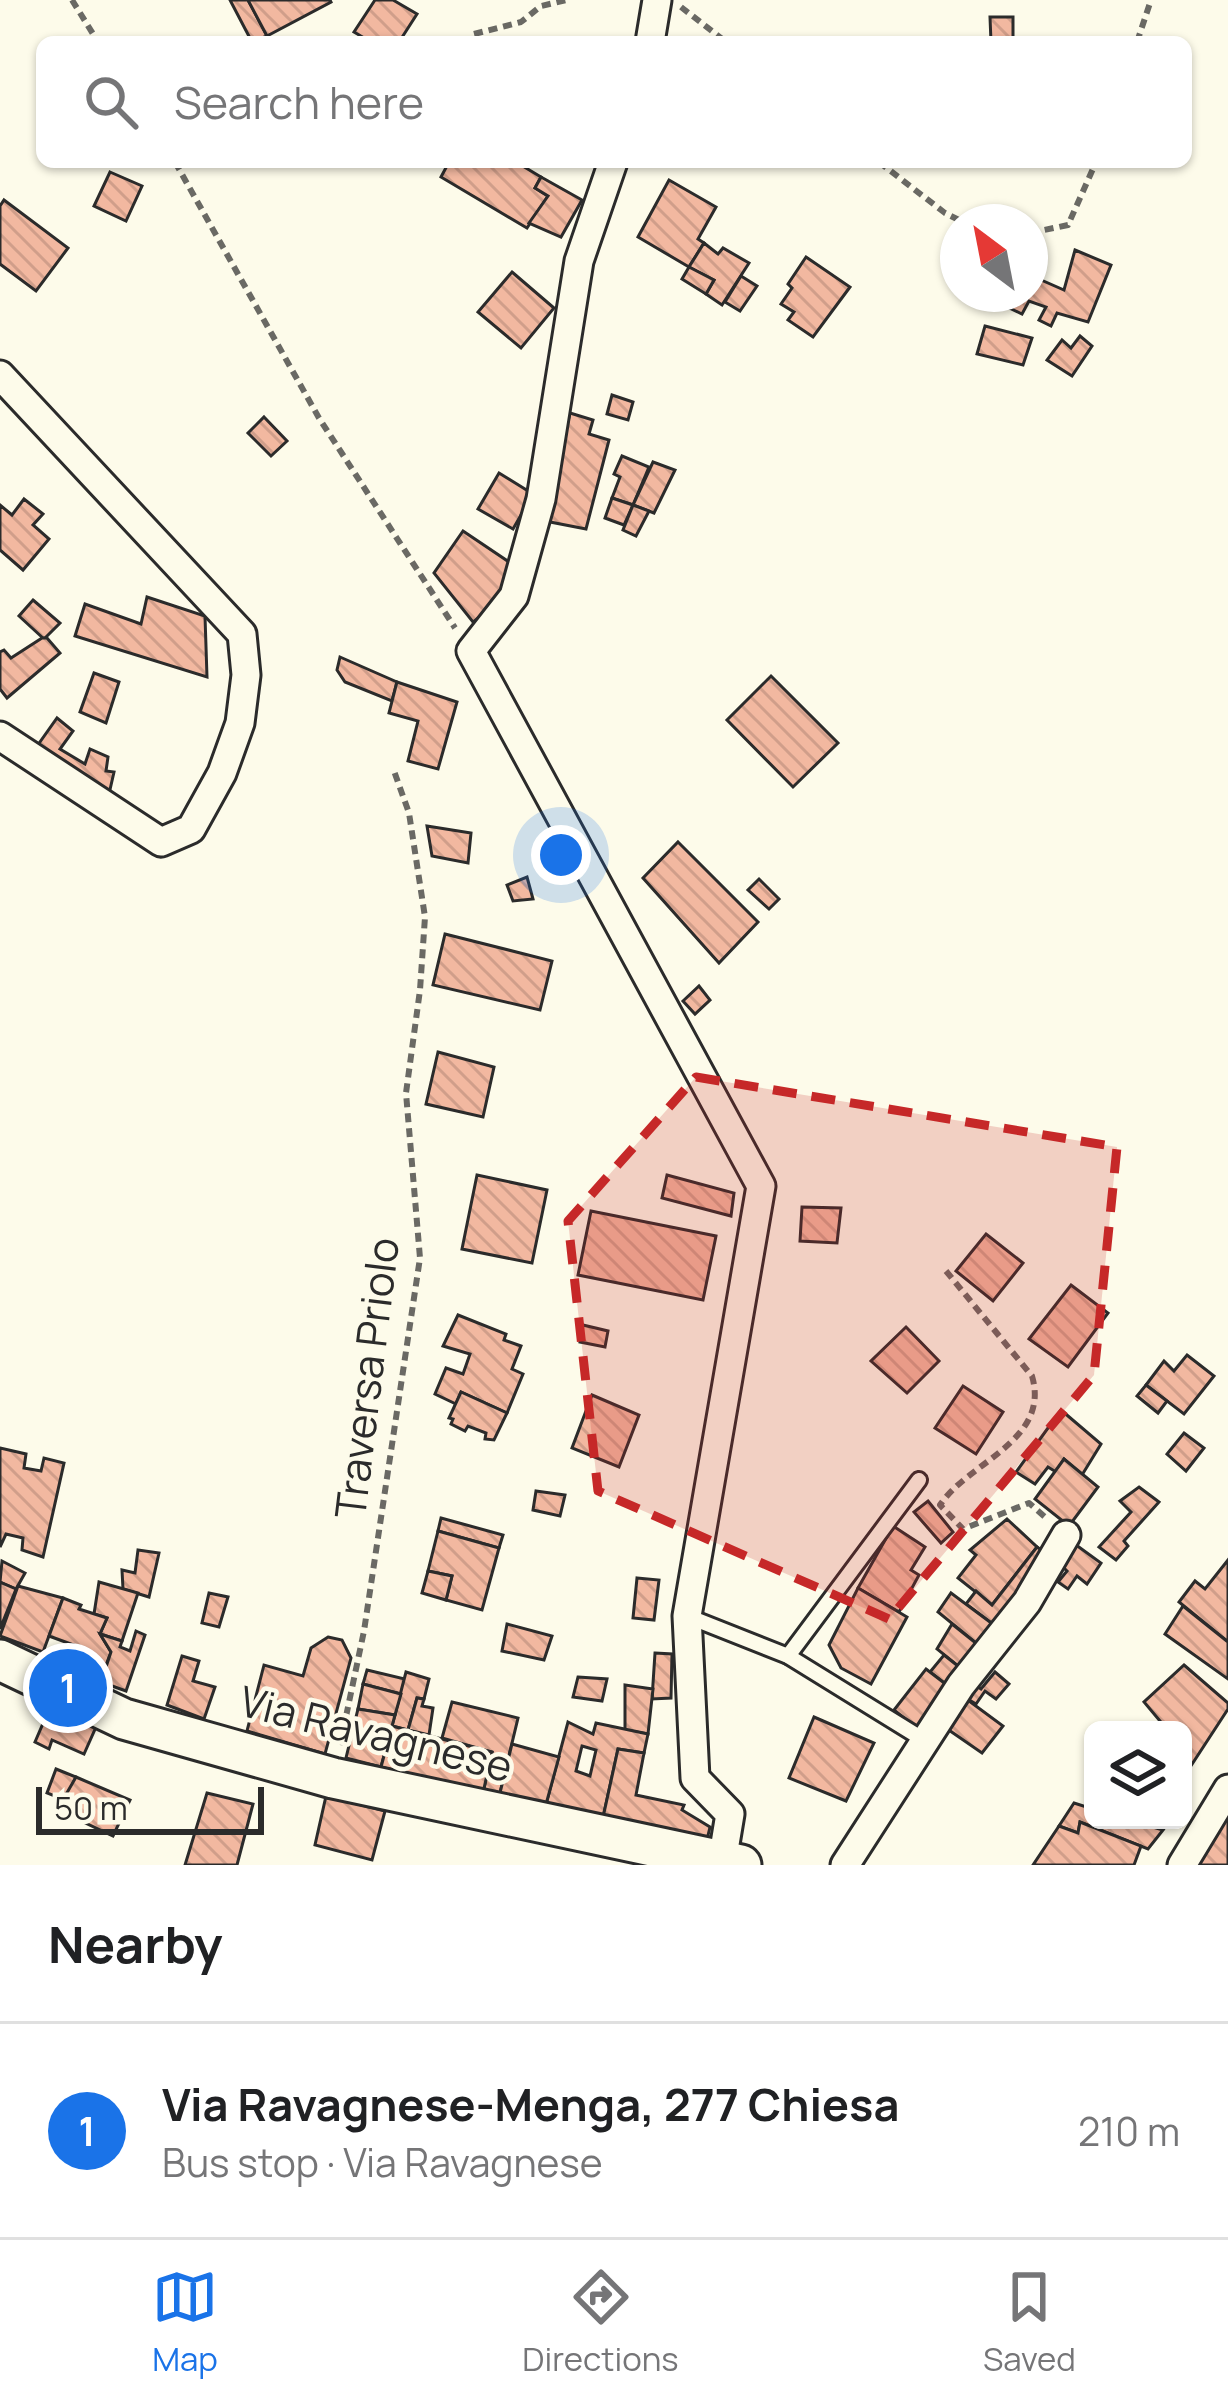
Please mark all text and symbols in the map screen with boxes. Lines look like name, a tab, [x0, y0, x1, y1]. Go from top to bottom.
search box	[36, 36, 1192, 168]
icon: search	[78, 69, 144, 135]
text: Search here	[174, 71, 424, 133]
north arrow	[940, 204, 1048, 312]
your location	[531, 825, 591, 885]
street label: Traversa Priolo	[320, 1234, 412, 1522]
pin: 1	[29, 1643, 107, 1733]
street label: Via Ravagnese	[234, 1671, 519, 1795]
map controls	[1084, 1721, 1192, 1829]
button: layers	[1084, 1721, 1192, 1829]
scale bar	[36, 1781, 264, 1834]
text: 50 m	[54, 1785, 128, 1830]
text: Nearby	[48, 1909, 223, 1978]
text: Via Ravagnese-Menga, 277 Chiesa	[162, 2073, 899, 2135]
text: 1	[78, 2104, 96, 2158]
text: 210 m	[1078, 2104, 1180, 2158]
text: Bus stop · Via Ravagnese	[162, 2135, 603, 2189]
tab: Map	[152, 2264, 218, 2381]
tab: Directions	[522, 2264, 679, 2381]
tab: Saved	[983, 2264, 1076, 2381]

